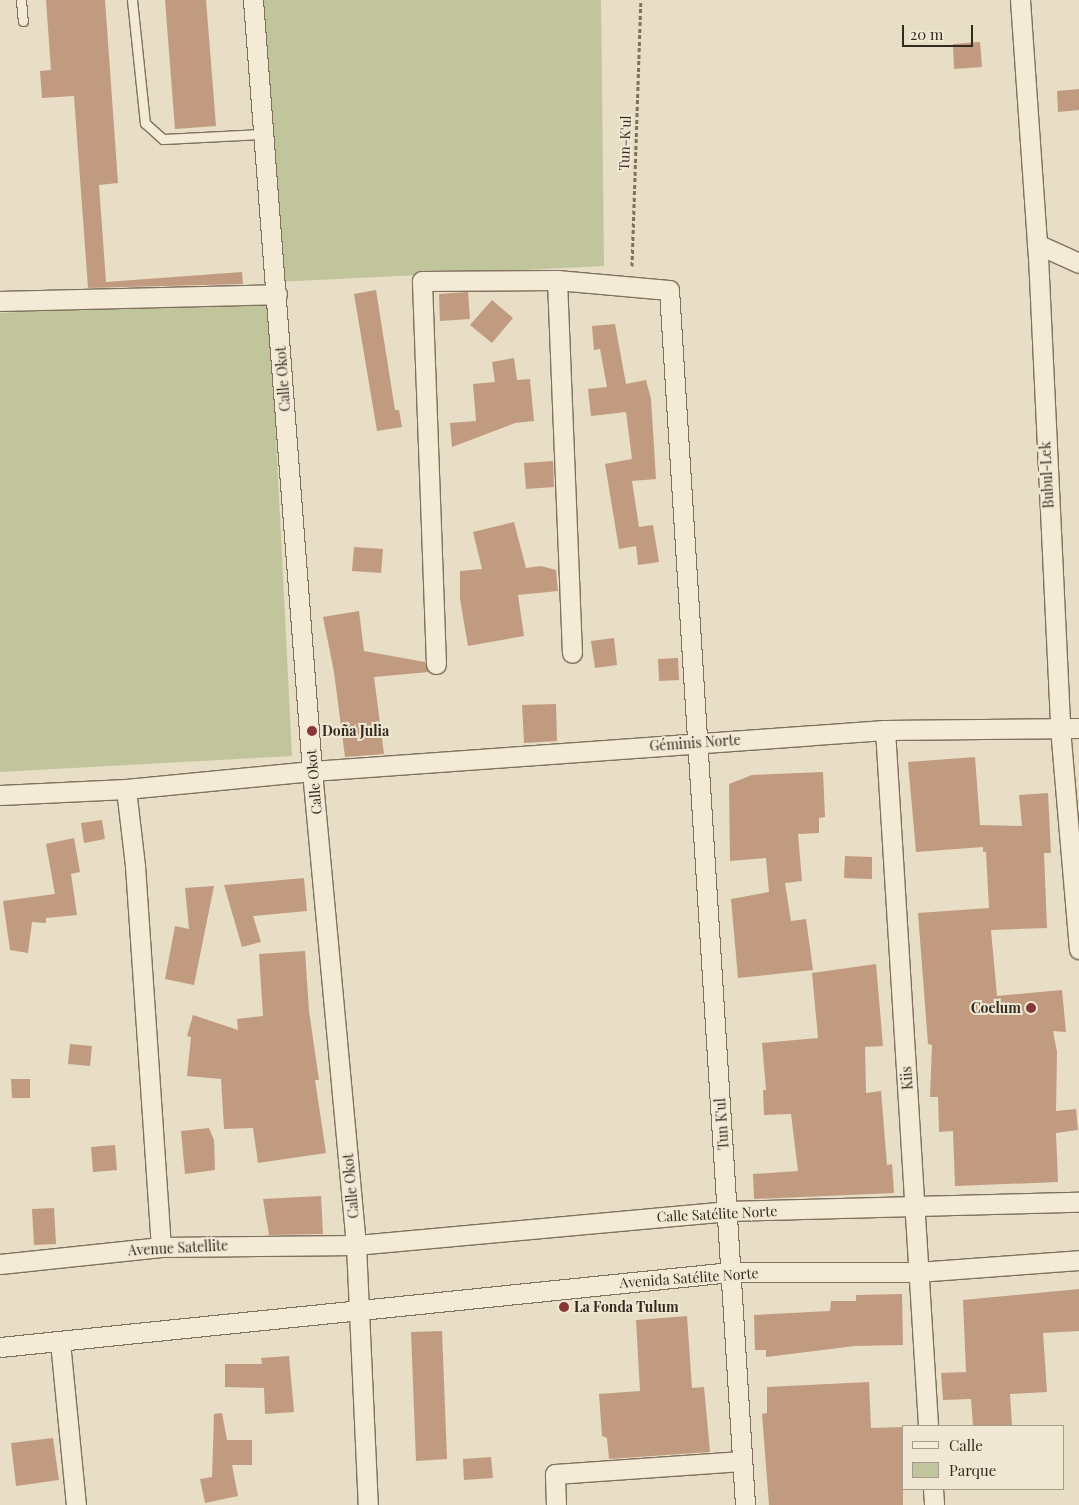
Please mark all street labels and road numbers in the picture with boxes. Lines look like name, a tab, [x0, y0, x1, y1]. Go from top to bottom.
street label: Tun-K'ul	[616, 115, 634, 171]
street label: Calle Okot	[272, 346, 294, 412]
street label: Bubul-Lek	[1037, 441, 1057, 509]
street label: Géminis Norte	[649, 731, 741, 755]
street label: Calle Okot	[303, 749, 325, 815]
street label: Kiis	[898, 1066, 916, 1090]
street label: Tun K'ul	[712, 1098, 732, 1150]
street label: Calle Okot	[340, 1153, 362, 1219]
street label: Calle Satélite Norte	[656, 1202, 778, 1226]
street label: Avenue Satellite	[127, 1237, 229, 1259]
street label: Avenida Satélite Norte	[619, 1265, 759, 1291]

